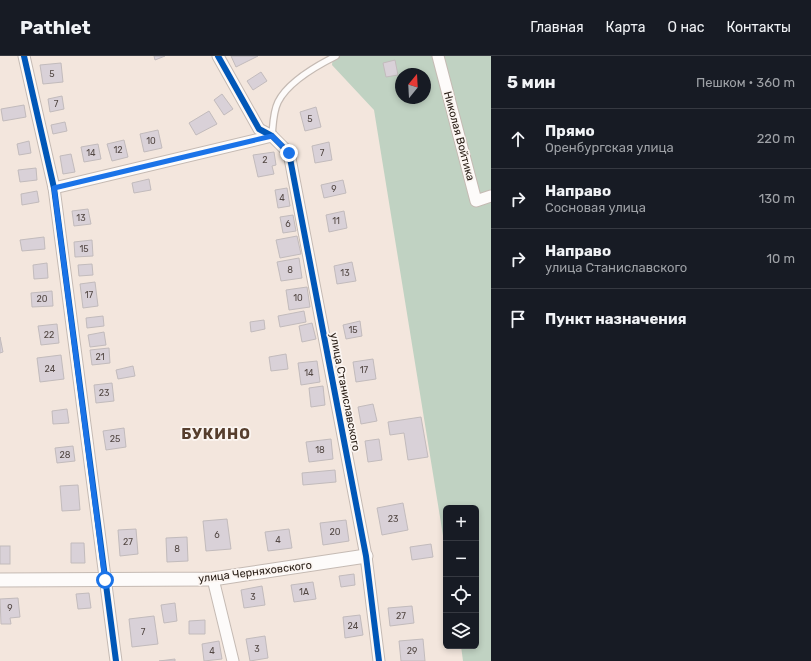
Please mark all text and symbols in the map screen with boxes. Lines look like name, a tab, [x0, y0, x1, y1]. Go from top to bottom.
text: Pathlet	[20, 16, 91, 39]
text: Главная	[530, 19, 584, 36]
text: Карта	[606, 19, 646, 36]
text: О нас	[668, 19, 704, 36]
text: Контакты	[726, 19, 791, 36]
north arrow	[395, 68, 431, 104]
house number: 5	[49, 69, 55, 79]
text: 5 мин	[507, 72, 556, 92]
text: Пешком · 360 m	[696, 75, 795, 90]
street label: Николая Войтика	[441, 90, 477, 182]
house number: 7	[54, 99, 59, 109]
house number: 5	[307, 114, 313, 124]
text: Прямо	[545, 122, 595, 140]
icon: ahead	[507, 128, 529, 150]
text: 220 m	[757, 131, 795, 146]
house number: 10	[146, 136, 156, 146]
text: Оренбургская улица	[545, 140, 674, 155]
route end	[280, 144, 298, 162]
house number: 12	[113, 145, 123, 155]
house number: 14	[86, 148, 96, 158]
house number: 7	[320, 148, 325, 158]
house number: 2	[262, 155, 268, 165]
text: Направо	[545, 182, 611, 200]
house number: 9	[331, 184, 337, 194]
icon: right	[507, 188, 529, 210]
text: 130 m	[759, 191, 795, 206]
house number: 4	[279, 193, 285, 203]
text: Сосновая улица	[545, 200, 646, 215]
house number: 13	[76, 213, 86, 223]
house number: 11	[332, 216, 340, 226]
house number: 6	[285, 219, 291, 229]
text: Направо	[545, 242, 611, 260]
house number: 15	[79, 244, 89, 254]
icon: right	[507, 248, 529, 270]
text: 10 m	[766, 251, 795, 266]
text: улица Станиславского	[545, 260, 687, 275]
house number: 8	[287, 265, 293, 275]
house number: 13	[340, 268, 350, 278]
house number: 17	[85, 290, 94, 300]
house number: 10	[293, 293, 303, 303]
house number: 20	[37, 294, 48, 304]
icon: arrive	[507, 308, 529, 330]
text: Пункт назначения	[545, 310, 687, 328]
house number: 15	[348, 325, 358, 335]
house number: 22	[44, 330, 54, 340]
street label: улица Станиславского	[327, 332, 363, 452]
house number: 21	[95, 352, 105, 362]
house number: 24	[45, 364, 56, 374]
house number: 17	[360, 365, 369, 375]
house number: 14	[304, 368, 314, 378]
house number: 23	[99, 388, 109, 398]
district label: БУКИНО	[181, 425, 251, 443]
house number: 25	[110, 434, 120, 444]
house number: 18	[315, 445, 325, 455]
house number: 28	[59, 450, 71, 460]
map controls	[443, 505, 479, 649]
button: +	[443, 505, 479, 541]
house number: 23	[388, 514, 398, 524]
house number: 20	[330, 527, 341, 537]
house number: 6	[214, 530, 220, 540]
house number: 4	[275, 535, 281, 545]
house number: 27	[123, 537, 133, 547]
button: −	[443, 541, 479, 577]
house number: 8	[174, 544, 180, 554]
street label: улица Черняховского	[197, 559, 313, 585]
route start	[96, 571, 114, 589]
button: locate	[443, 577, 479, 613]
house number: 1А	[299, 587, 309, 597]
house number: 3	[250, 592, 256, 602]
house number: 9	[7, 603, 13, 613]
house number: 27	[396, 611, 406, 621]
button: layers	[443, 613, 479, 649]
house number: 24	[348, 621, 359, 631]
house number: 7	[141, 627, 146, 637]
house number: 3	[254, 644, 260, 654]
house number: 4	[209, 646, 215, 656]
house number: 29	[407, 646, 417, 656]

